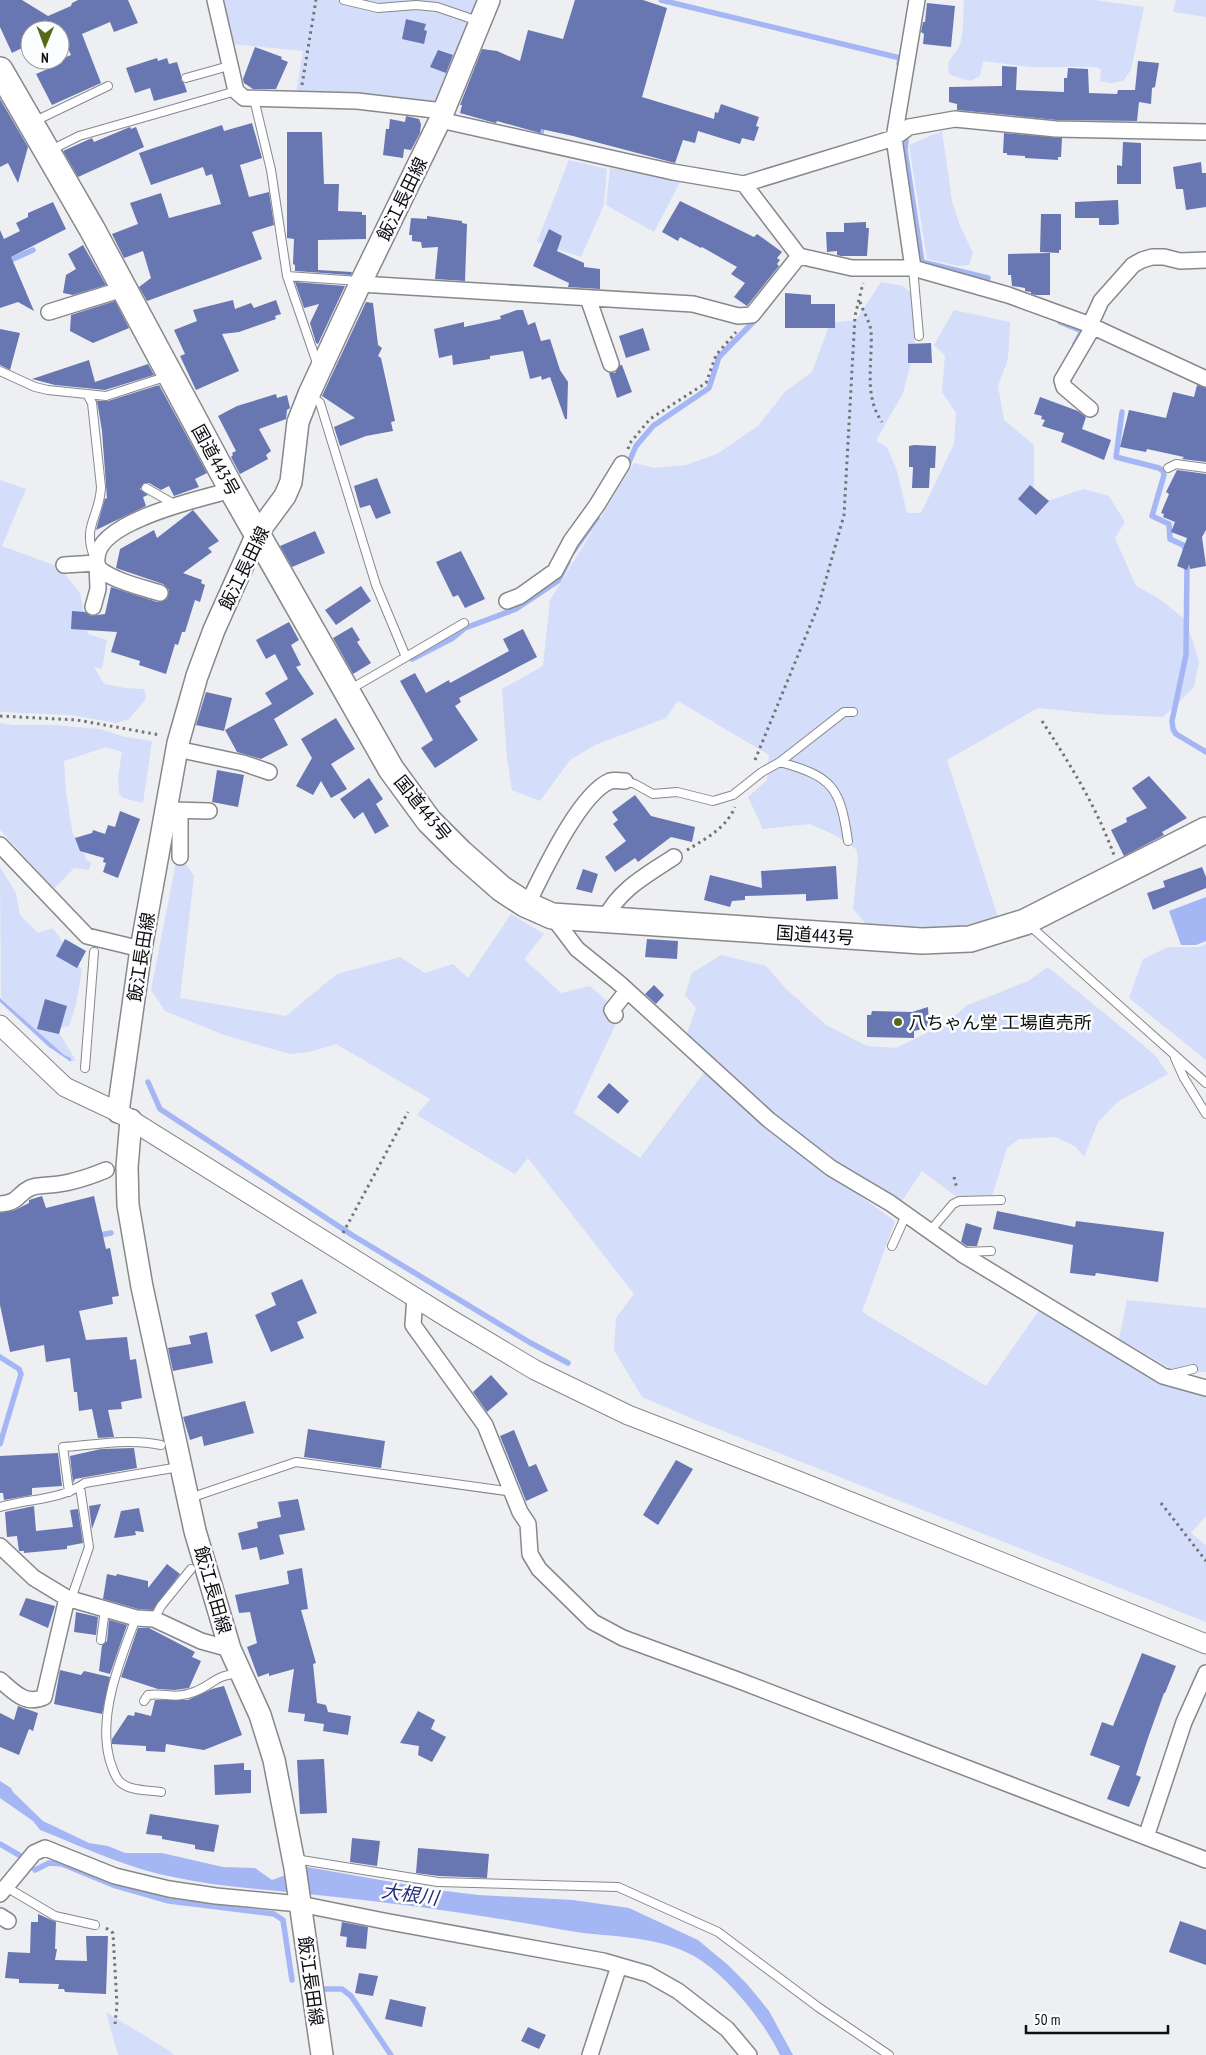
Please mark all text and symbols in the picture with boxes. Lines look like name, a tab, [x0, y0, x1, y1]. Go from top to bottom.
north arrow	[20, 20, 70, 70]
text: N	[41, 49, 49, 67]
street label: 飯江長田線	[372, 154, 432, 244]
street label: 国道443号	[187, 420, 245, 500]
street label: 飯江長田線	[214, 523, 274, 613]
street label: 国道443号	[389, 770, 457, 846]
street label: 飯江長田線	[123, 911, 159, 1003]
street label: 国道443号	[775, 921, 855, 949]
place label: 八ちゃん堂 工場直売所	[908, 1011, 1092, 1034]
marker: 八ちゃん堂 工場直売所	[892, 1016, 904, 1028]
street label: 飯江長田線	[190, 1544, 236, 1636]
water label: 大根川	[380, 1878, 442, 1910]
street label: 飯江長田線	[293, 1935, 329, 2027]
scale bar	[1026, 2002, 1168, 2034]
text: 50 m	[1034, 2010, 1060, 2029]

